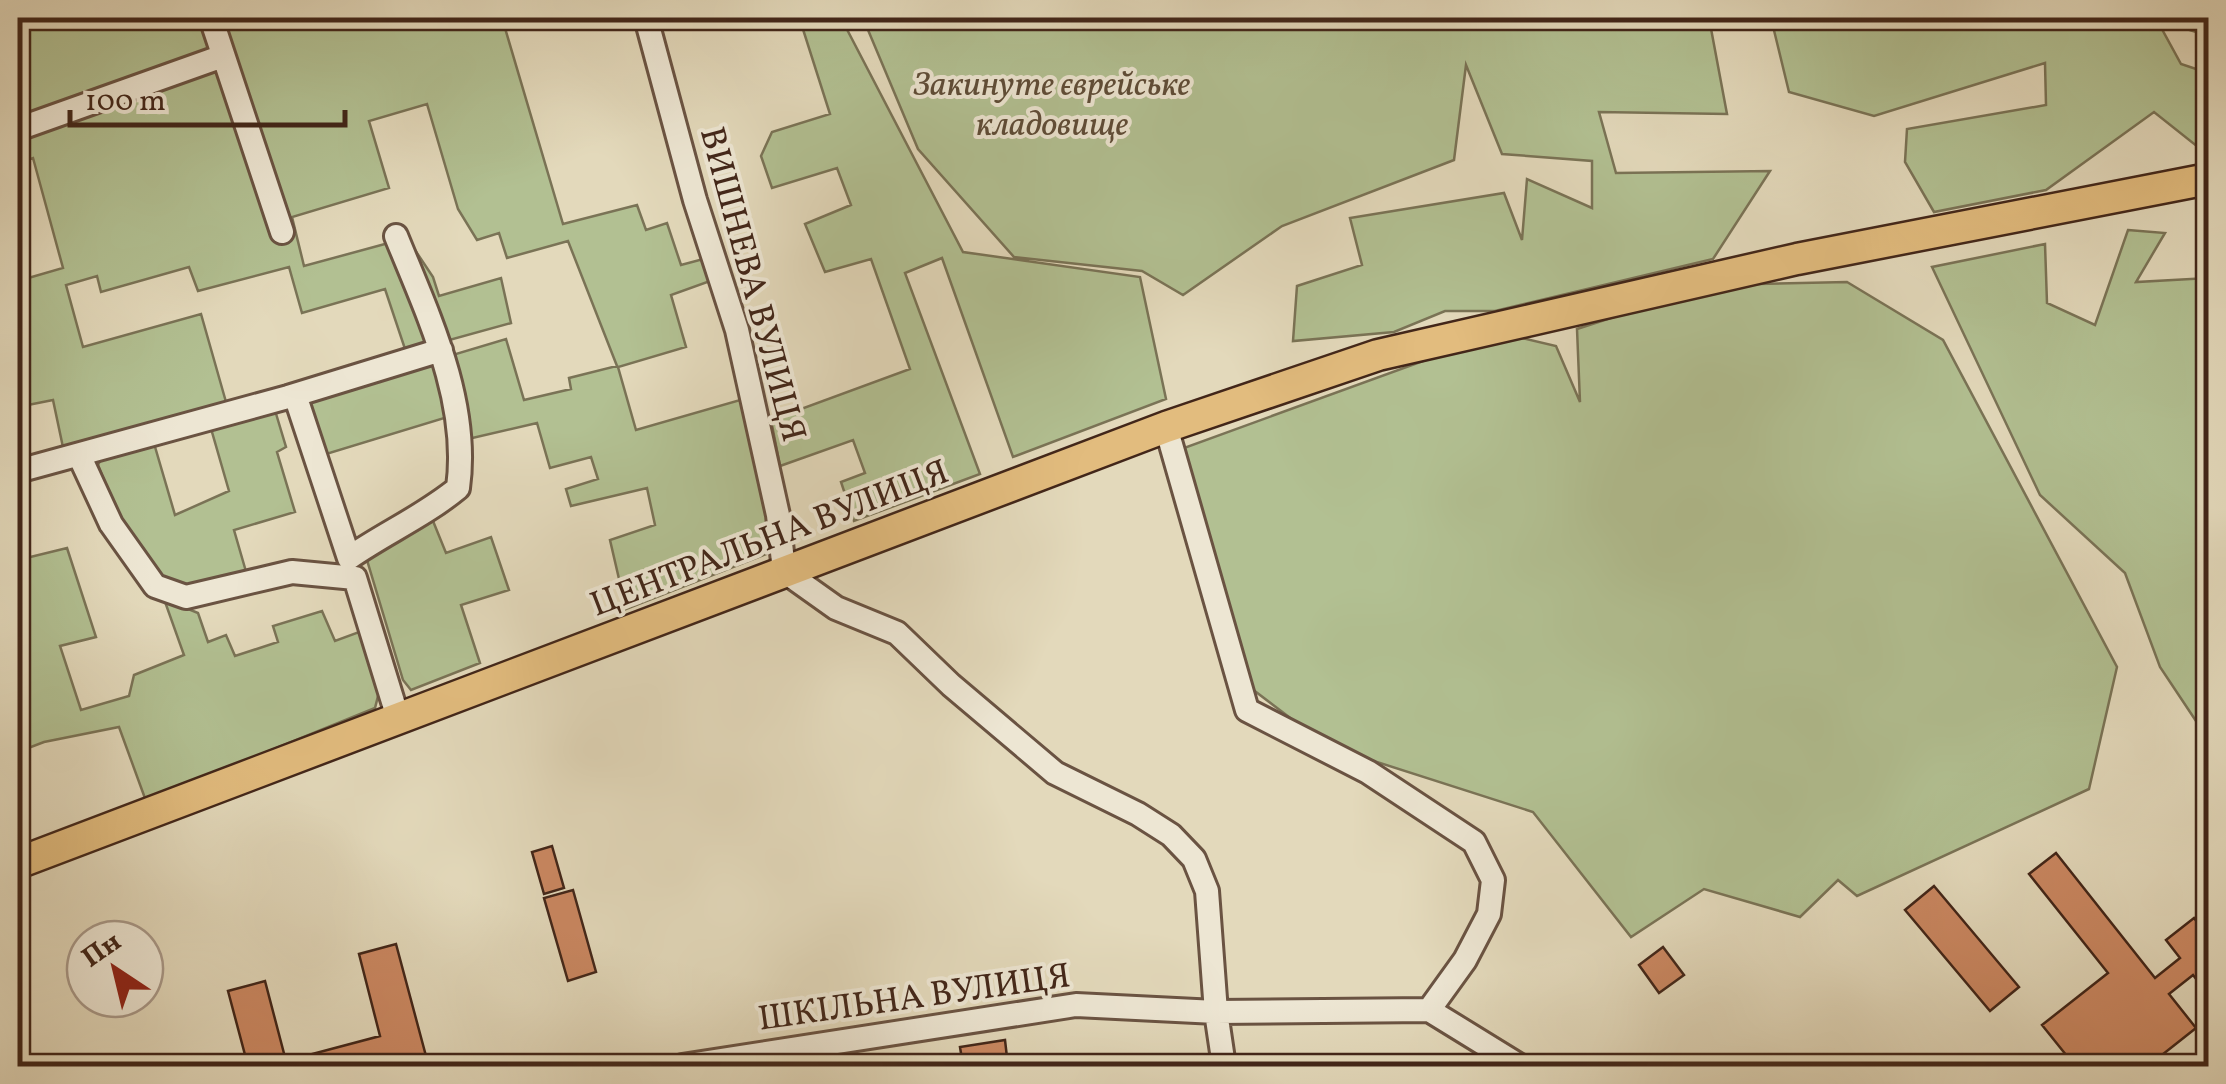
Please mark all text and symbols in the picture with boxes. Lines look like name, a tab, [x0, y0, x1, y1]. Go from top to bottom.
park label: Закинуте єврейське кладовище	[913, 62, 1191, 150]
scale bar	[70, 65, 345, 127]
text: 100 m	[85, 81, 166, 123]
street label: ВИШНЕВА ВУЛИЦЯ	[686, 122, 816, 448]
street label: ЦЕНТРАЛЬНА ВУЛИЦЯ	[584, 449, 956, 630]
north arrow	[65, 919, 165, 1019]
text: Пн	[75, 923, 130, 978]
street label: ШКІЛЬНА ВУЛИЦЯ	[755, 953, 1074, 1045]

